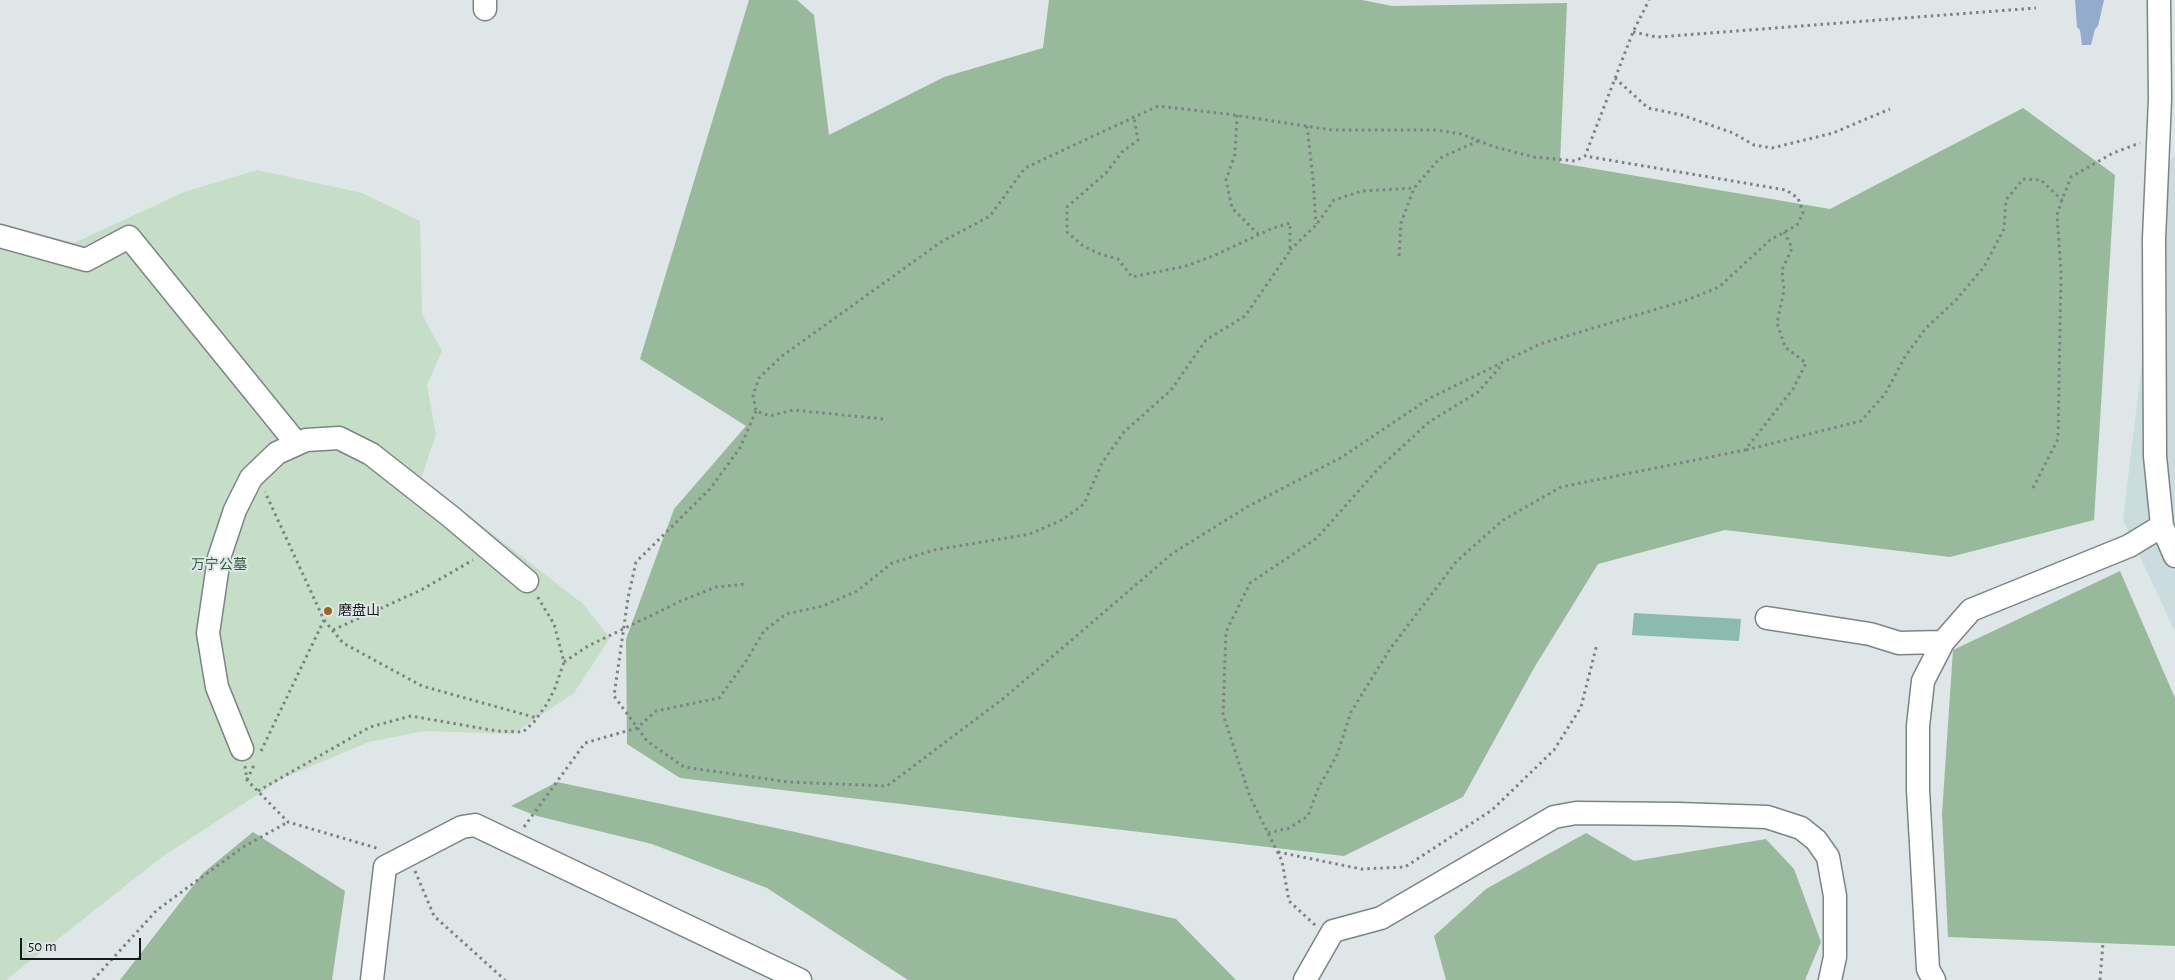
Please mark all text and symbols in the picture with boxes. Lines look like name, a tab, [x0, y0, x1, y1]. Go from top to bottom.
park label: 万宁公墓	[191, 557, 247, 573]
place label: 磨盘山	[338, 603, 380, 619]
marker: 磨盘山	[322, 605, 334, 617]
scale bar	[22, 928, 144, 960]
text: 50 m	[28, 939, 57, 954]

